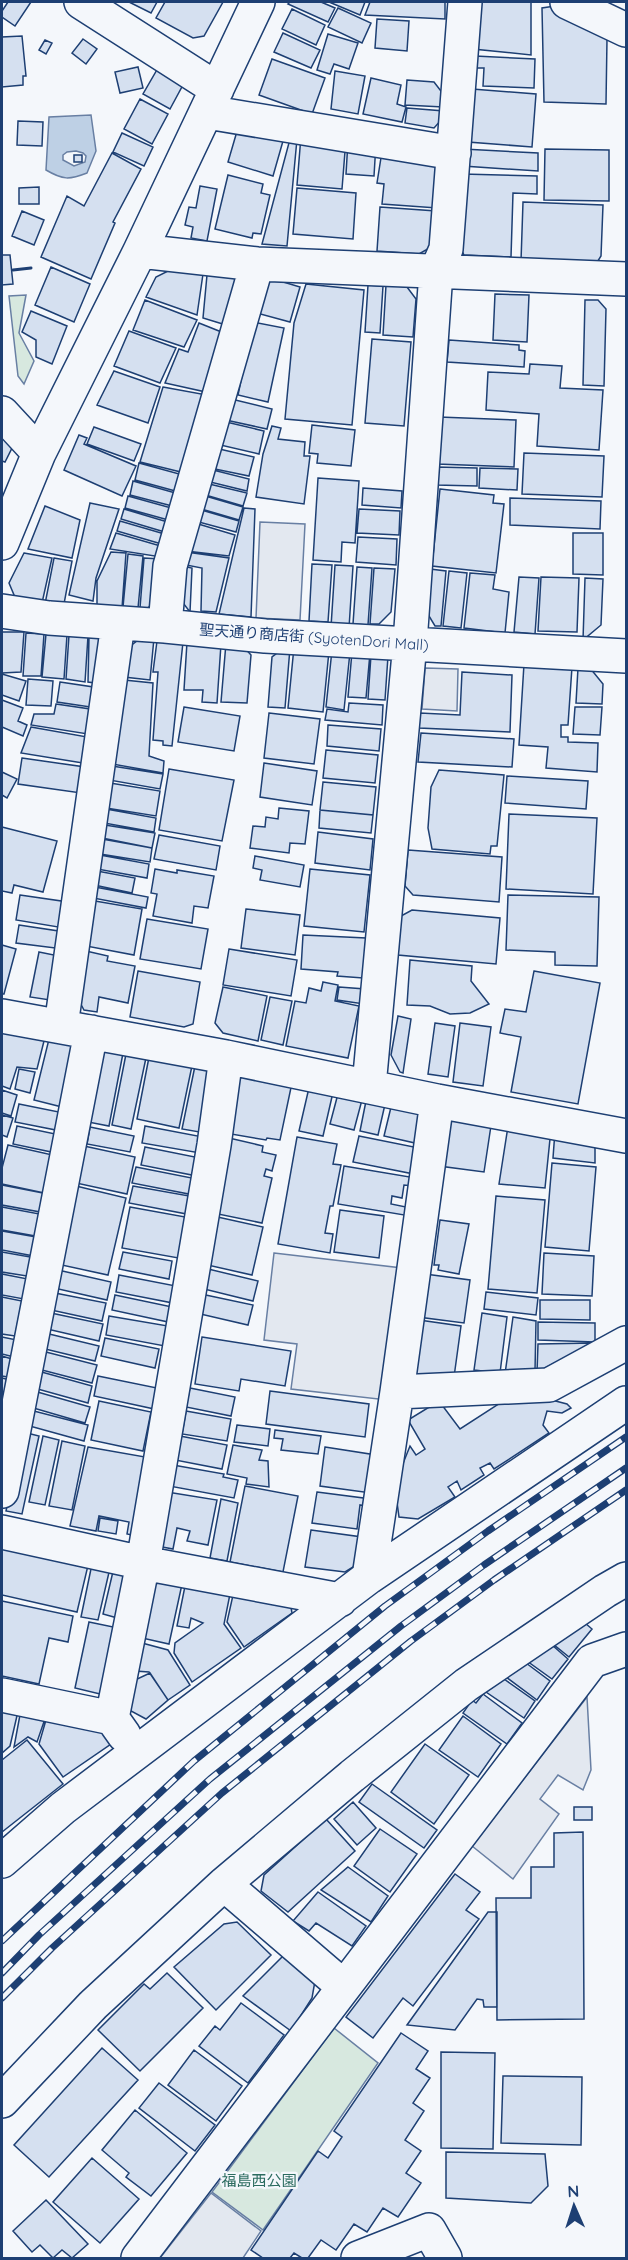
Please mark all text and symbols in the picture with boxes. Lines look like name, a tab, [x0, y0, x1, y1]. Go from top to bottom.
street label: 聖天通り商店街 (SyotenDori Mall)	[199, 620, 429, 654]
park label: 福島西公園	[221, 2171, 297, 2190]
north arrow	[544, 2176, 604, 2236]
text: N	[567, 2181, 580, 2201]

